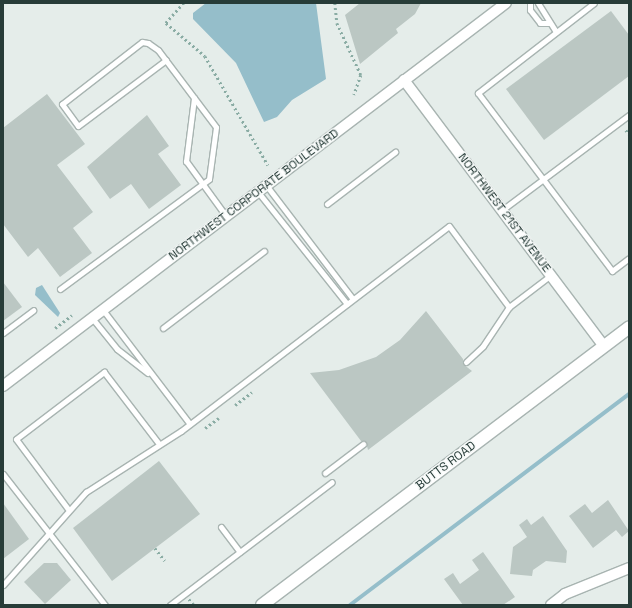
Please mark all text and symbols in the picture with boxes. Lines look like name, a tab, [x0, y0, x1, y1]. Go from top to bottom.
street label: NORTHWEST CORPORATE BOULEVARD	[166, 126, 342, 264]
street label: NORTHWEST 21ST AVENUE	[454, 150, 554, 276]
street label: BUTTS ROAD	[413, 439, 479, 493]

